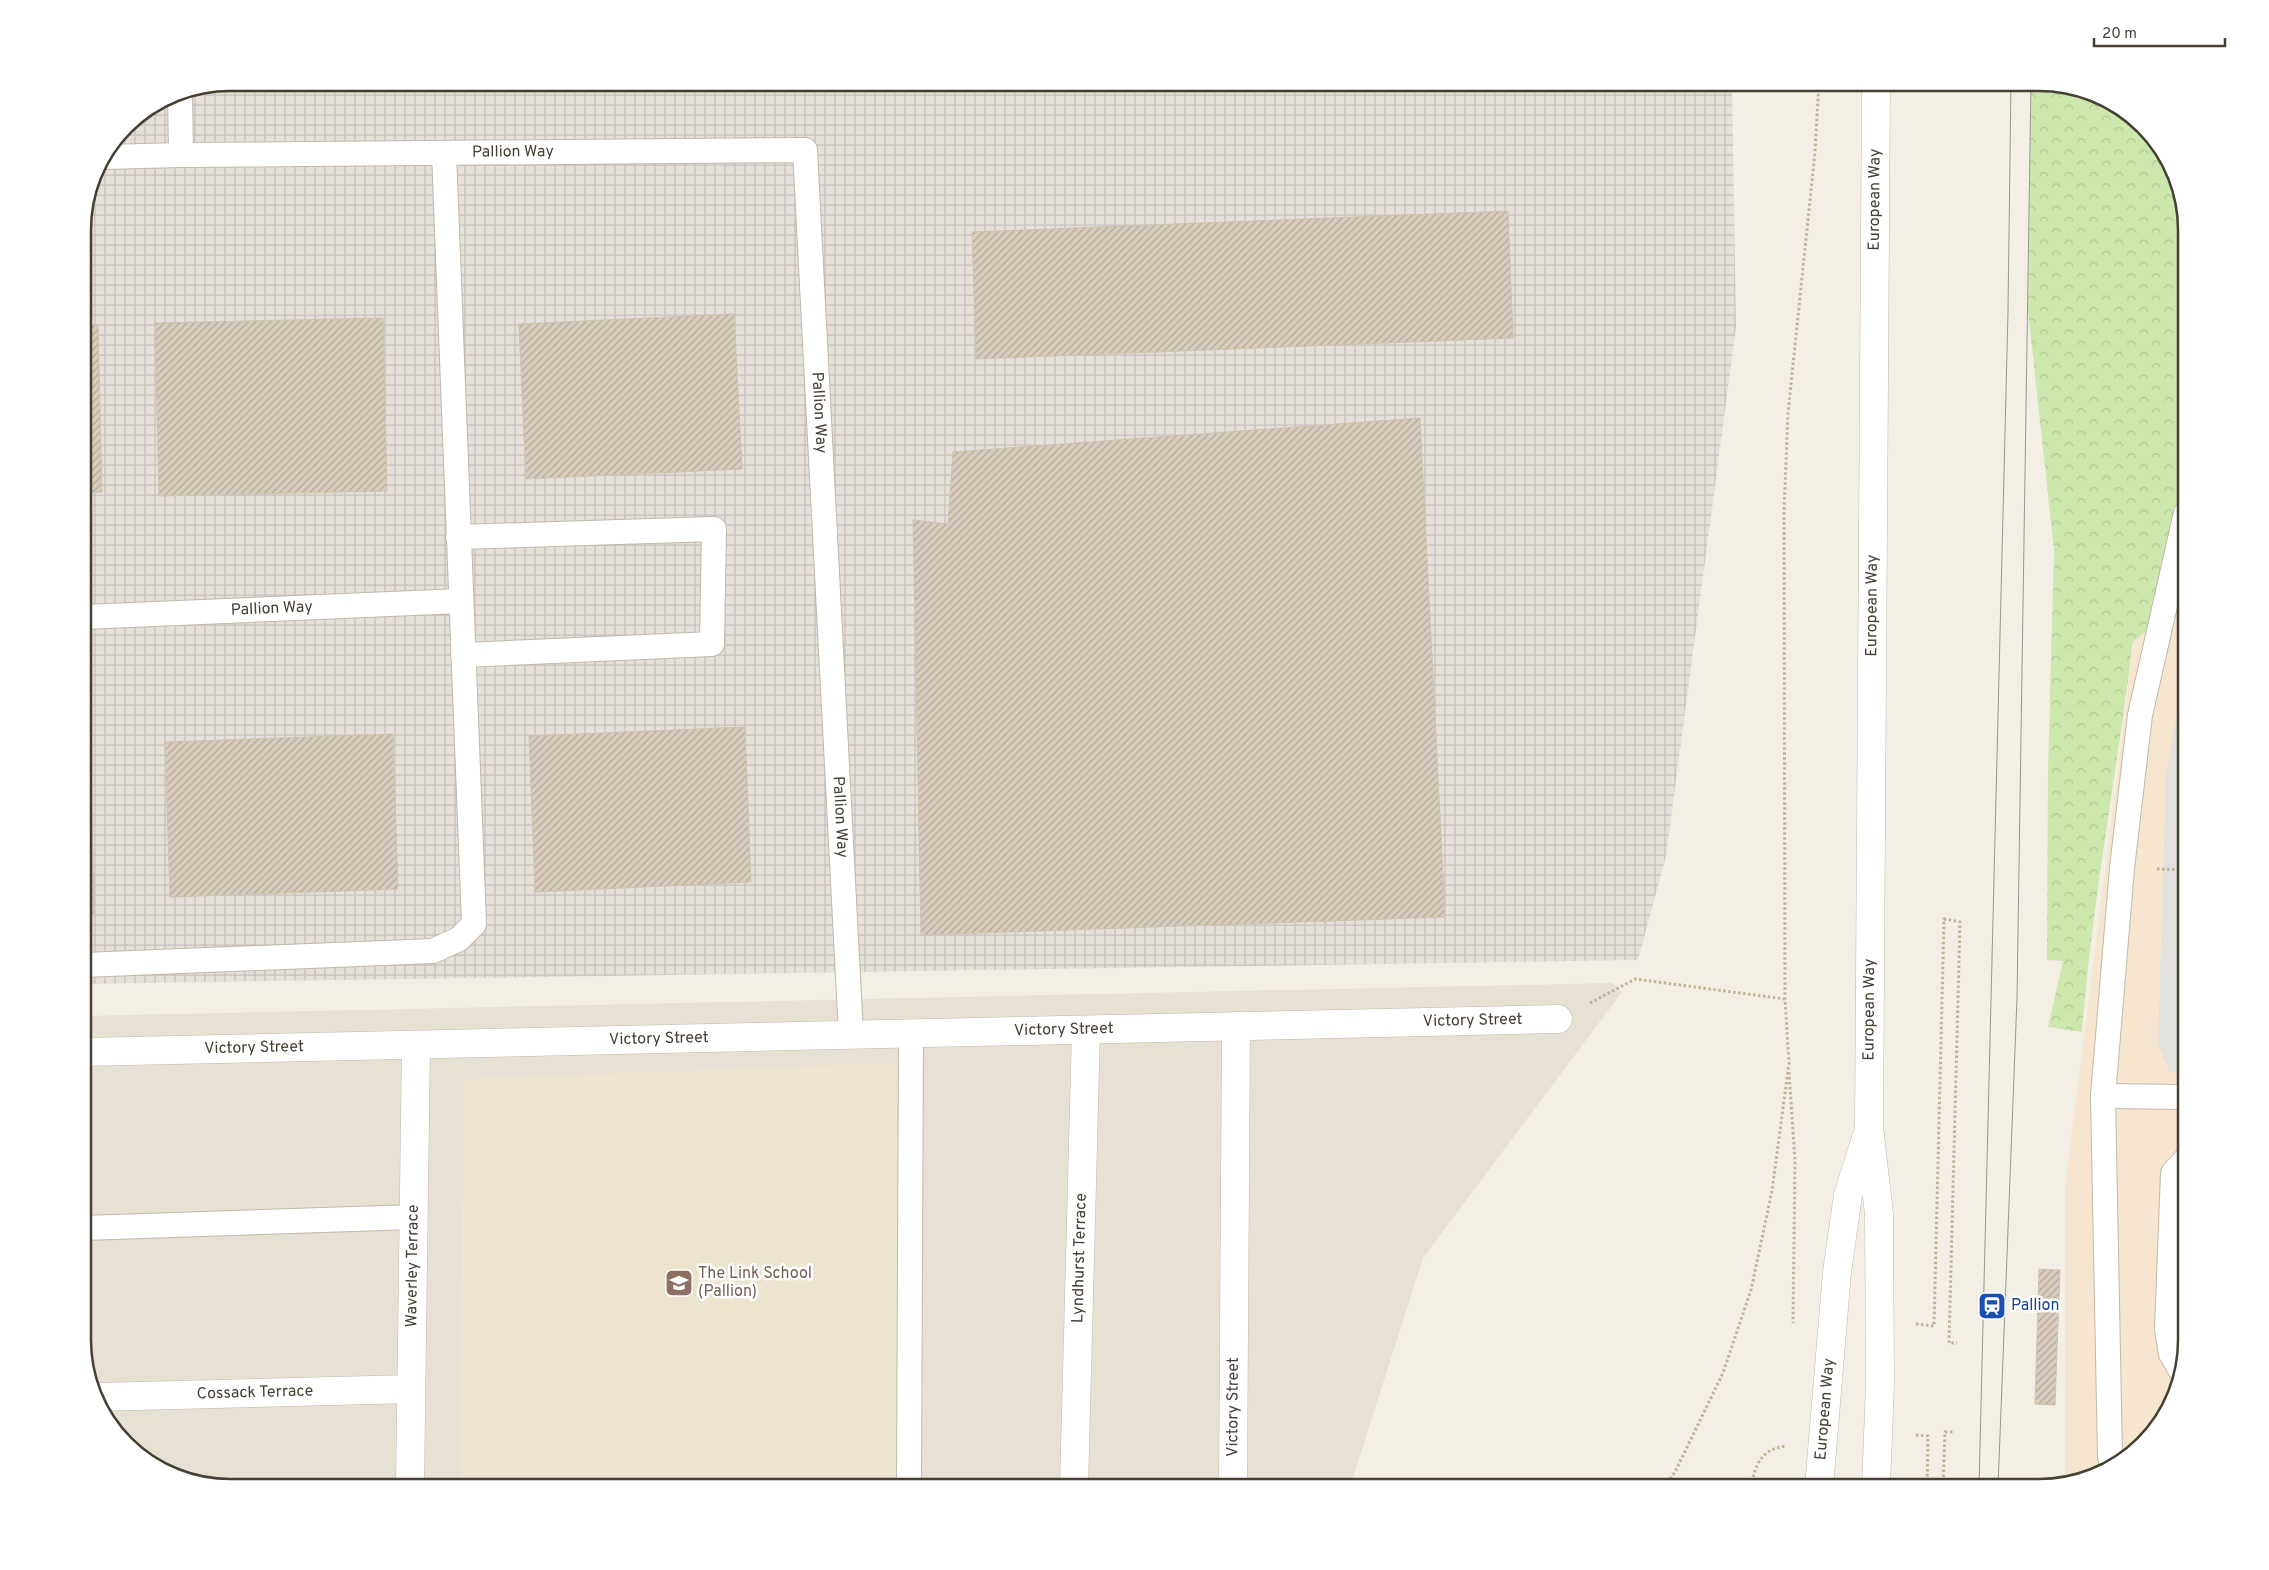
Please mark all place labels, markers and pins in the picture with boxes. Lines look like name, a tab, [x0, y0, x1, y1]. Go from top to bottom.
place label: The Link School (Pallion)	[698, 1264, 812, 1302]
school or university icon: The Link School (Pallion)	[664, 1268, 694, 1298]
station icon: Pallion	[1977, 1291, 2007, 1321]
place label: Pallion	[2011, 1296, 2059, 1316]

